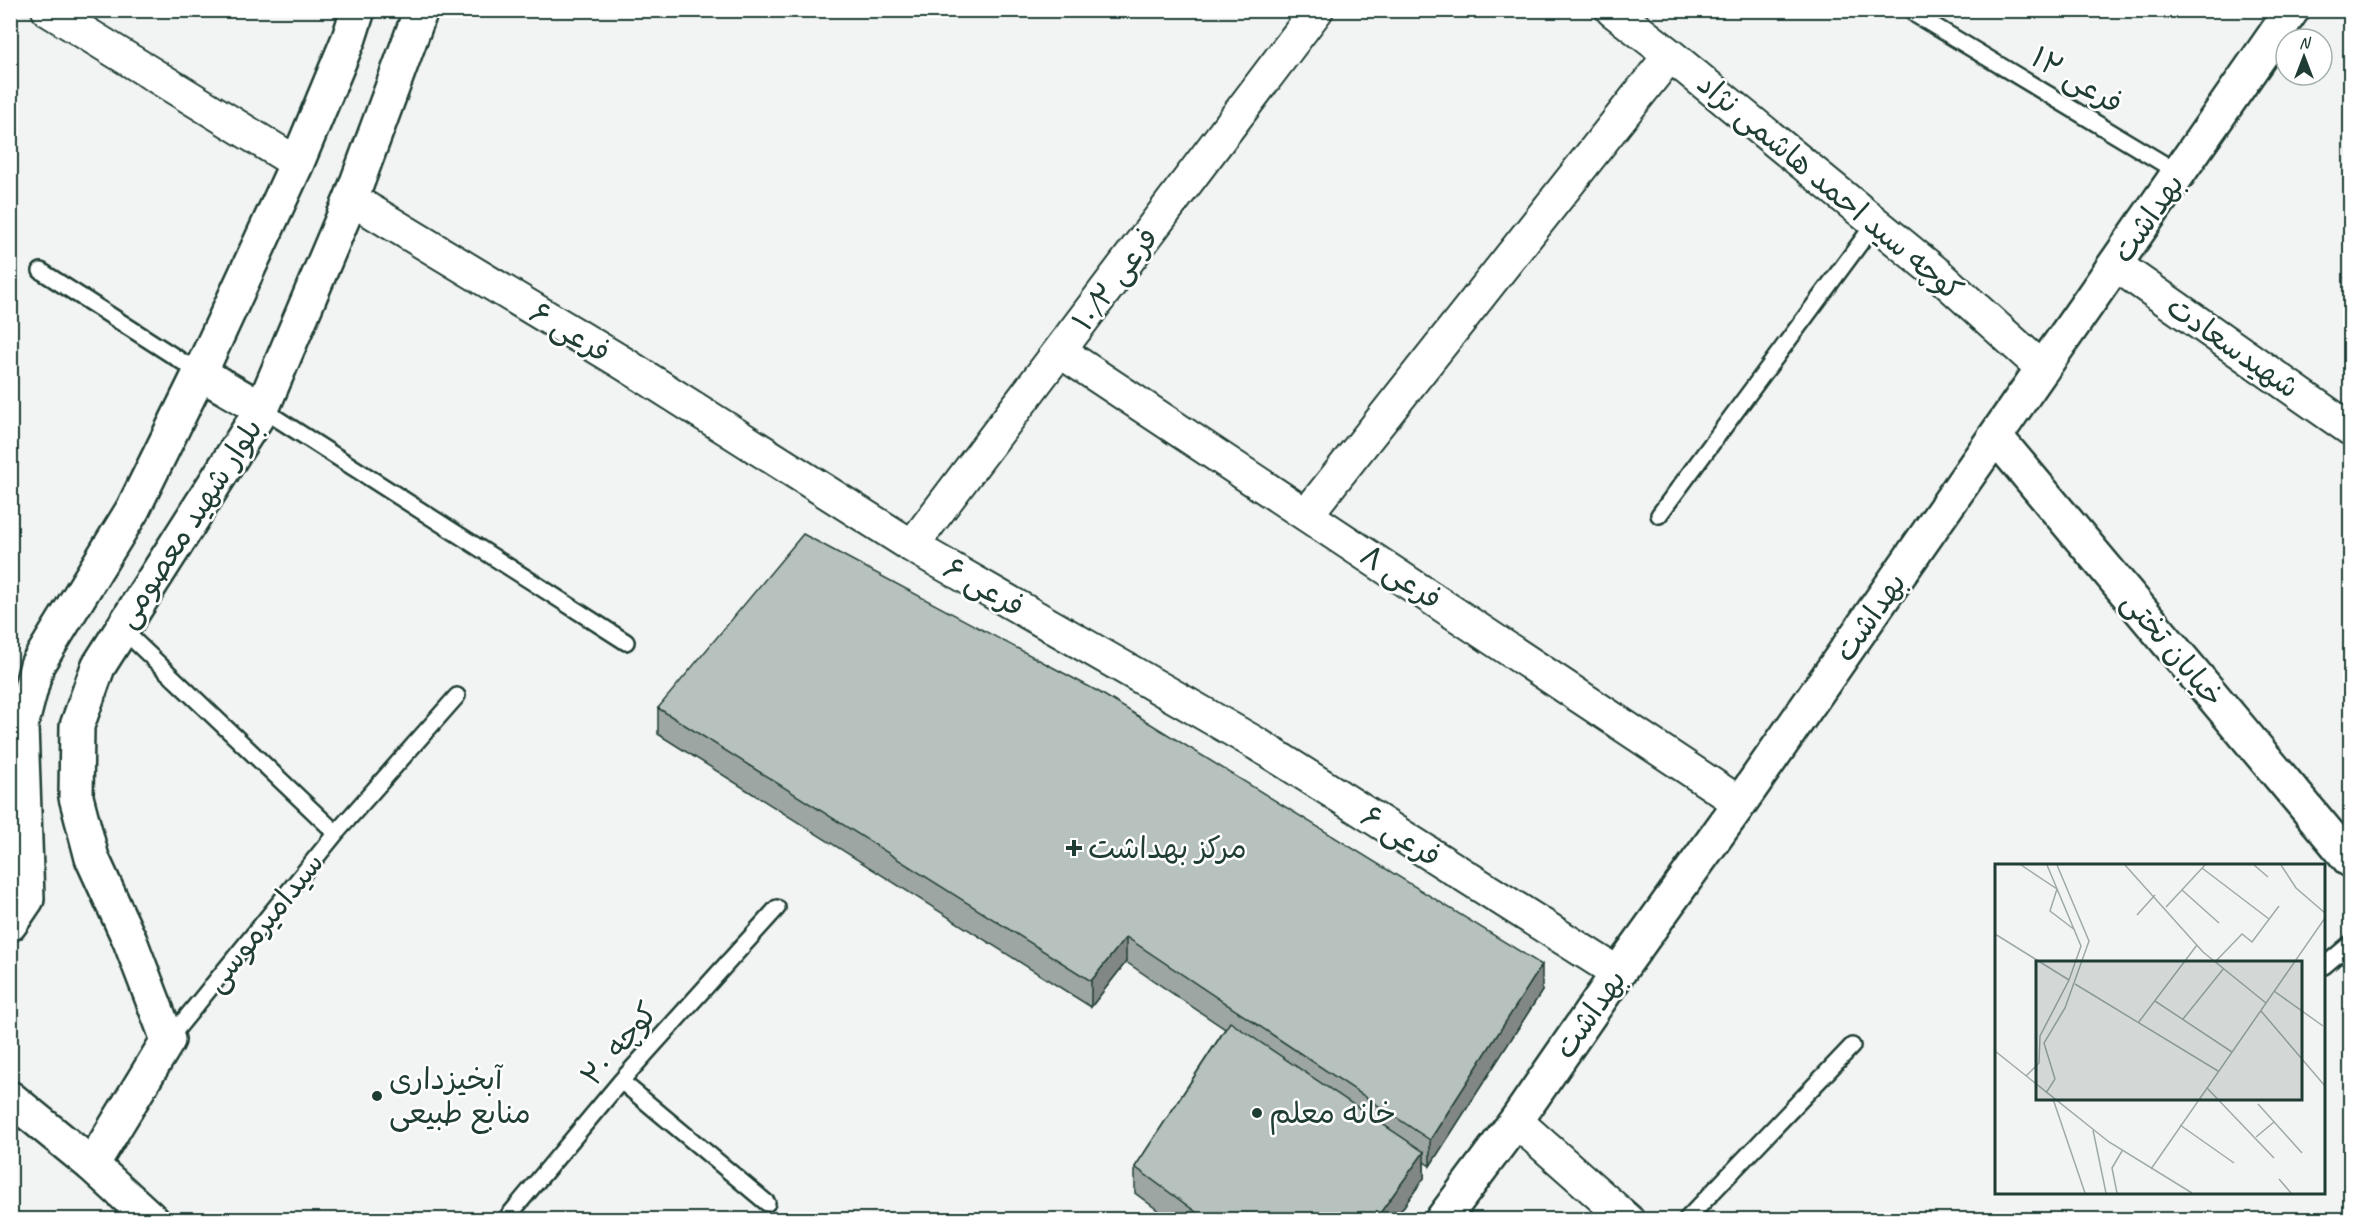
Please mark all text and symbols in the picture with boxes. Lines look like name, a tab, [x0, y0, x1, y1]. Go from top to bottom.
north arrow	[2274, 27, 2334, 87]
text: N	[2299, 33, 2312, 53]
street label: فرعی ۱۲	[2024, 38, 2130, 122]
street label: کوچه سید احمد هاشمی نژاد	[1690, 65, 1970, 309]
street label: بهداشت	[2104, 166, 2192, 270]
street label: فرعی ۱۰/۲	[1064, 220, 1166, 338]
street label: شهیدسعادت	[2159, 287, 2307, 407]
street label: فرعی ۶	[523, 293, 617, 371]
street label: بلوار شهید معصومی	[107, 411, 271, 635]
street label: فرعی ۸	[1353, 536, 1449, 618]
street label: فرعی ۶	[937, 549, 1031, 625]
street label: بهداشت	[1826, 565, 1914, 669]
street label: خیابان تختی	[2114, 583, 2232, 715]
street label: فرعی ۶	[1354, 797, 1448, 875]
place label: مرکز بهداشت	[1088, 829, 1247, 867]
marker: مرکز بهداشت	[1065, 839, 1083, 857]
street label: سیدامیرموسی	[196, 844, 332, 1000]
inset map	[1995, 864, 2325, 1194]
street label: بهداشت	[1546, 962, 1634, 1066]
street label: کوچه ۲۰	[572, 994, 666, 1094]
place label: آبخیزداری منابع طبیعی	[389, 1060, 531, 1135]
marker: آبخیزداری منابع طبیعی	[370, 1089, 384, 1103]
place label: خانه معلم	[1269, 1094, 1396, 1135]
marker: خانه معلم	[1250, 1106, 1264, 1120]

